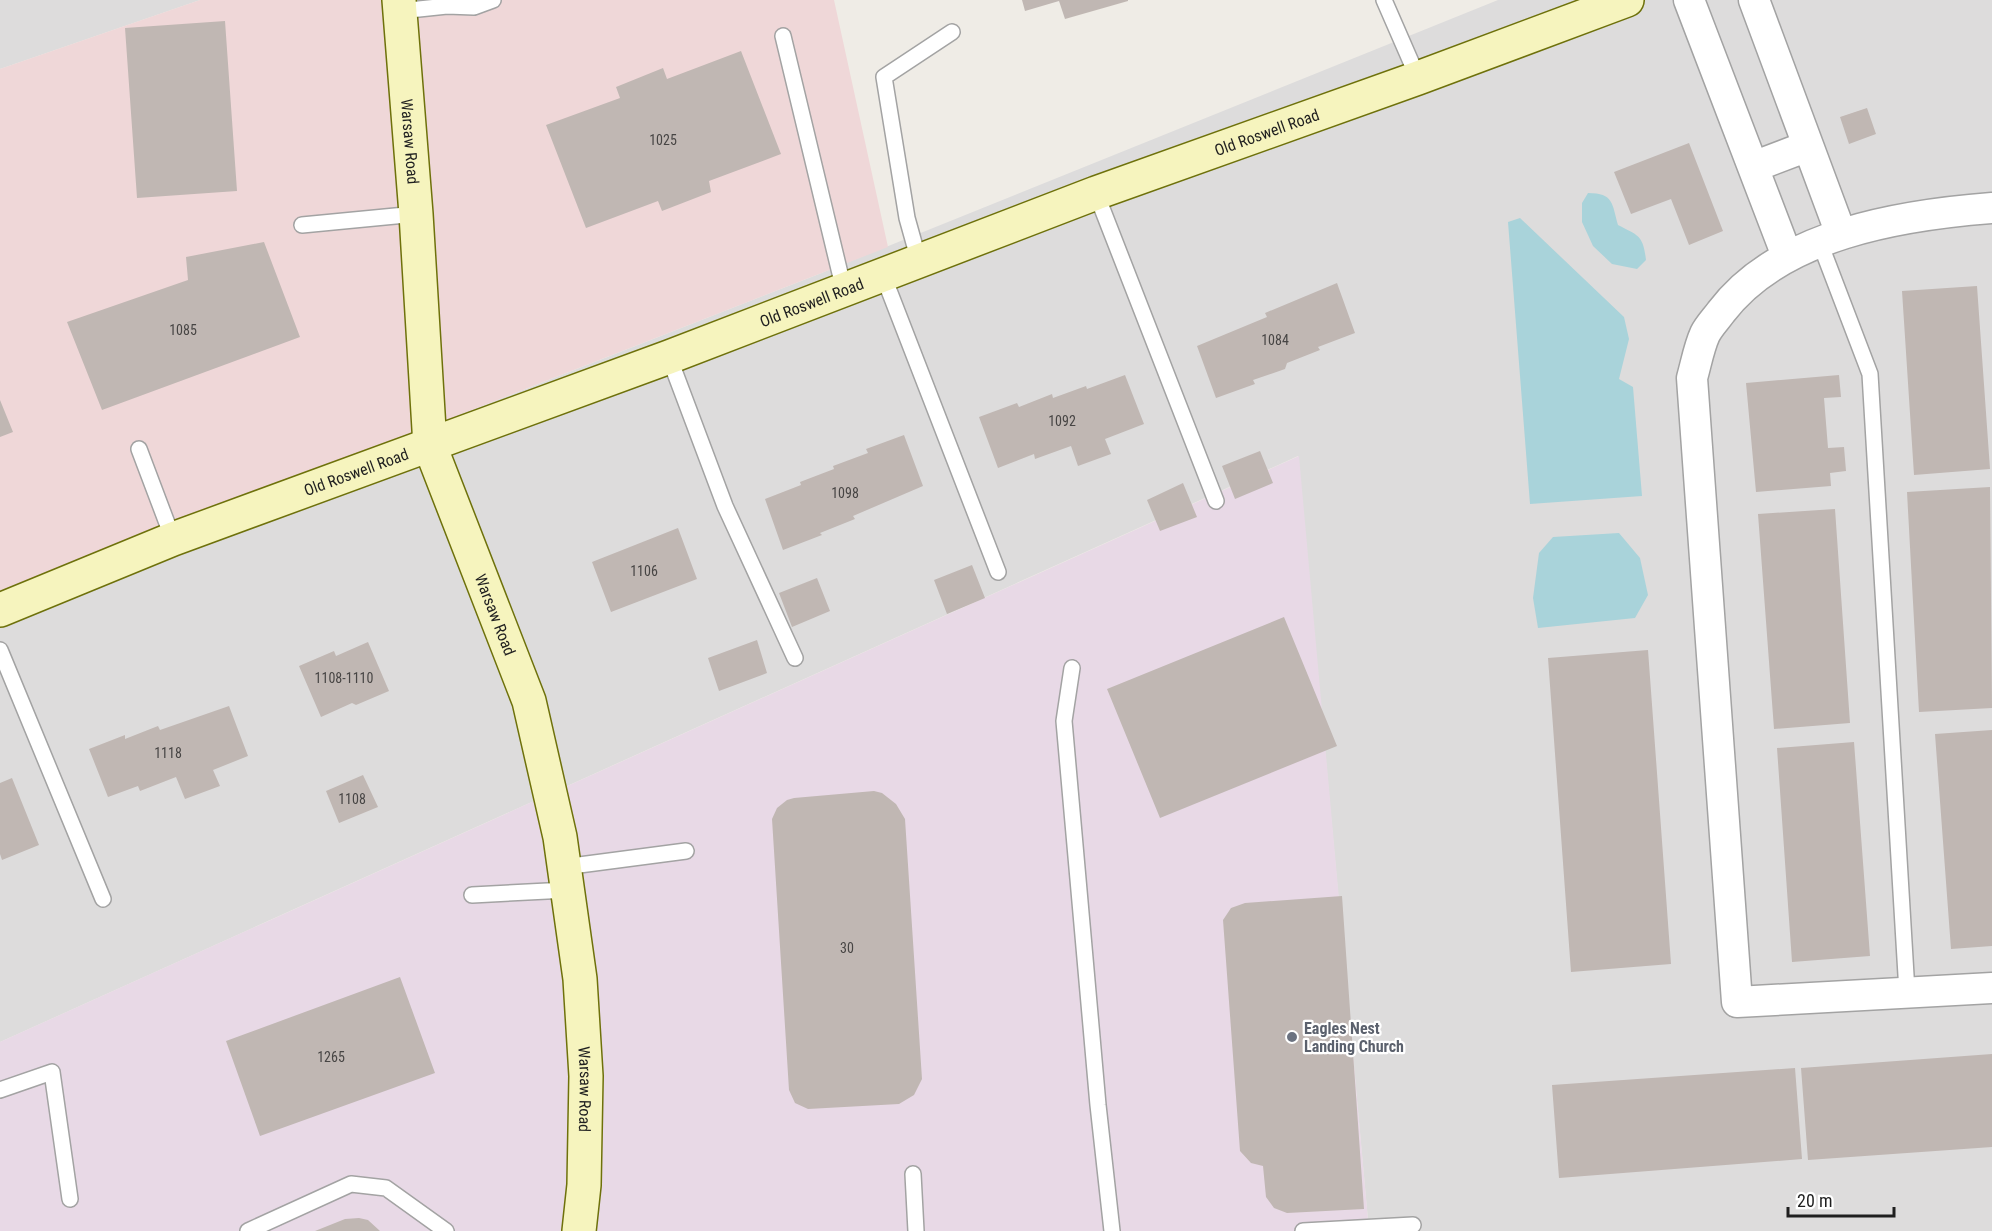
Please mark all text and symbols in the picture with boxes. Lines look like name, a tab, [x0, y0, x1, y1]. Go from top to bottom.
street label: Warsaw Road	[397, 98, 423, 185]
street label: Old Roswell Road	[1212, 105, 1322, 160]
house number: 1025	[649, 132, 677, 148]
street label: Old Roswell Road	[757, 274, 866, 331]
house number: 1085	[169, 322, 197, 338]
house number: 1084	[1261, 332, 1289, 348]
house number: 1092	[1048, 413, 1076, 429]
street label: Old Roswell Road	[301, 444, 411, 500]
house number: 1098	[831, 485, 859, 501]
house number: 1106	[630, 563, 658, 579]
street label: Warsaw Road	[471, 571, 519, 658]
house number: 1108-1110	[315, 670, 373, 686]
house number: 1118	[154, 745, 182, 761]
house number: 1108	[338, 791, 366, 807]
house number: 30	[840, 940, 854, 956]
place label: Eagles Nest Landing Church	[1304, 1019, 1404, 1056]
marker: Eagles Nest Landing Church	[1285, 1030, 1299, 1044]
street label: Warsaw Road	[574, 1046, 595, 1132]
house number: 1265	[317, 1049, 345, 1065]
scale bar	[1788, 1180, 1894, 1218]
text: 20 m	[1797, 1190, 1832, 1211]

